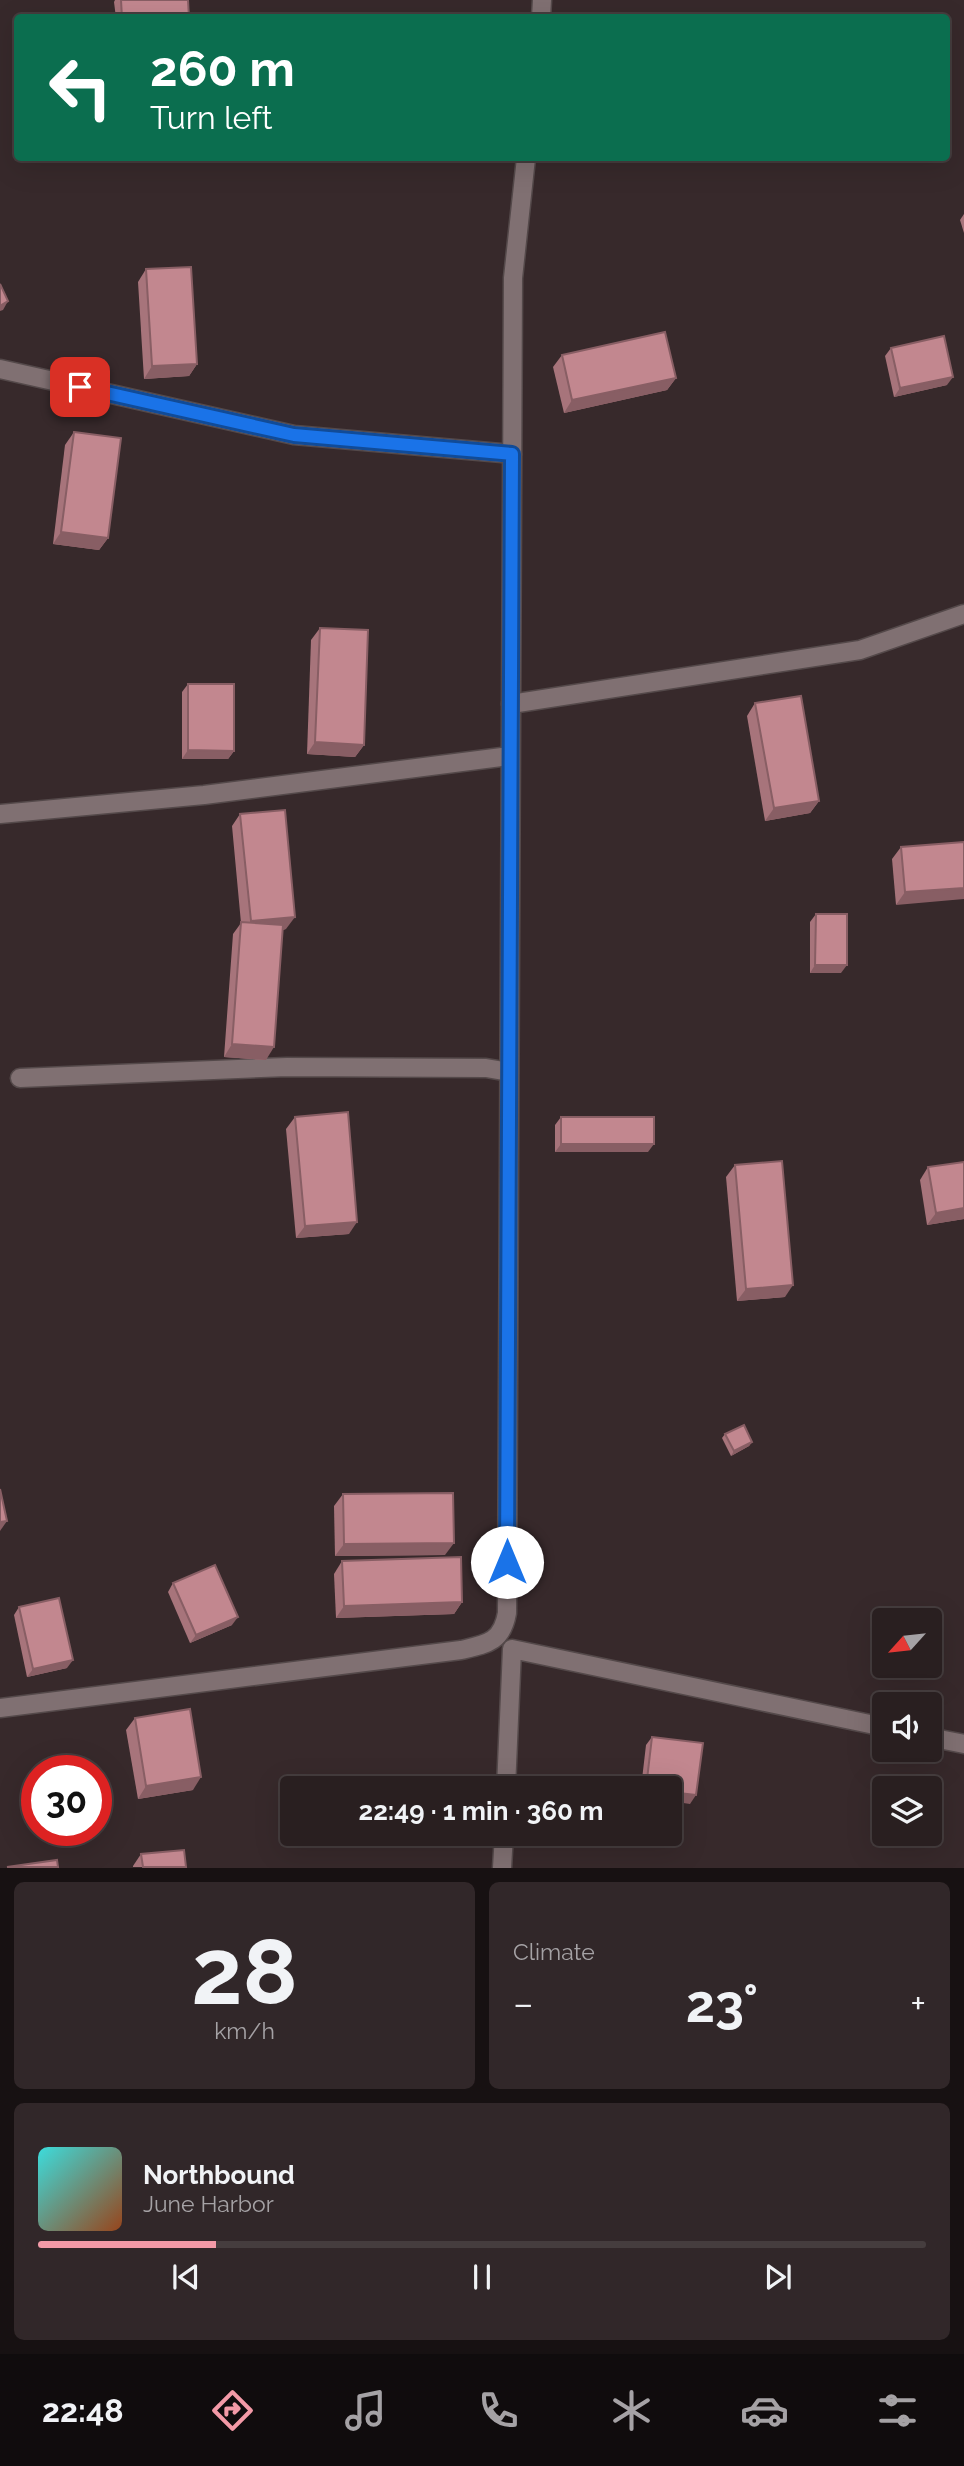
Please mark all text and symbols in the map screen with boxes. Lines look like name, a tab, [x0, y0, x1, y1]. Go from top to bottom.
text: 260 m	[150, 40, 295, 97]
icon: left	[35, 42, 126, 133]
text: Turn left	[150, 99, 272, 136]
pin	[50, 357, 110, 417]
icon: arrive	[61, 368, 99, 406]
position arrow	[470, 1525, 544, 1599]
north arrow	[872, 1608, 942, 1678]
map controls	[872, 1608, 942, 1846]
button: sound	[872, 1692, 942, 1762]
speed limit sign: 30	[21, 1755, 112, 1846]
button: layers	[872, 1776, 942, 1846]
text: 22:49 · 1 min · 360 m	[359, 1796, 603, 1826]
text: 28	[191, 1918, 298, 2025]
text: Climate	[513, 1938, 595, 1965]
text: 23°	[686, 1973, 758, 2034]
text: −	[513, 1981, 533, 2026]
text: +	[910, 1981, 926, 2026]
text: km/h	[214, 2017, 275, 2044]
text: Northbound	[143, 2160, 295, 2190]
text: June Harbor	[143, 2190, 274, 2217]
icon: previous	[167, 2258, 205, 2296]
icon: pause	[463, 2258, 501, 2296]
icon: next	[759, 2258, 797, 2296]
icon: directions	[208, 2386, 257, 2435]
icon: music	[341, 2386, 390, 2435]
icon: phone	[474, 2386, 523, 2435]
icon: climate	[607, 2386, 656, 2435]
icon: car	[740, 2386, 789, 2435]
icon: filters	[873, 2386, 922, 2435]
text: 22:48	[42, 2392, 124, 2429]

